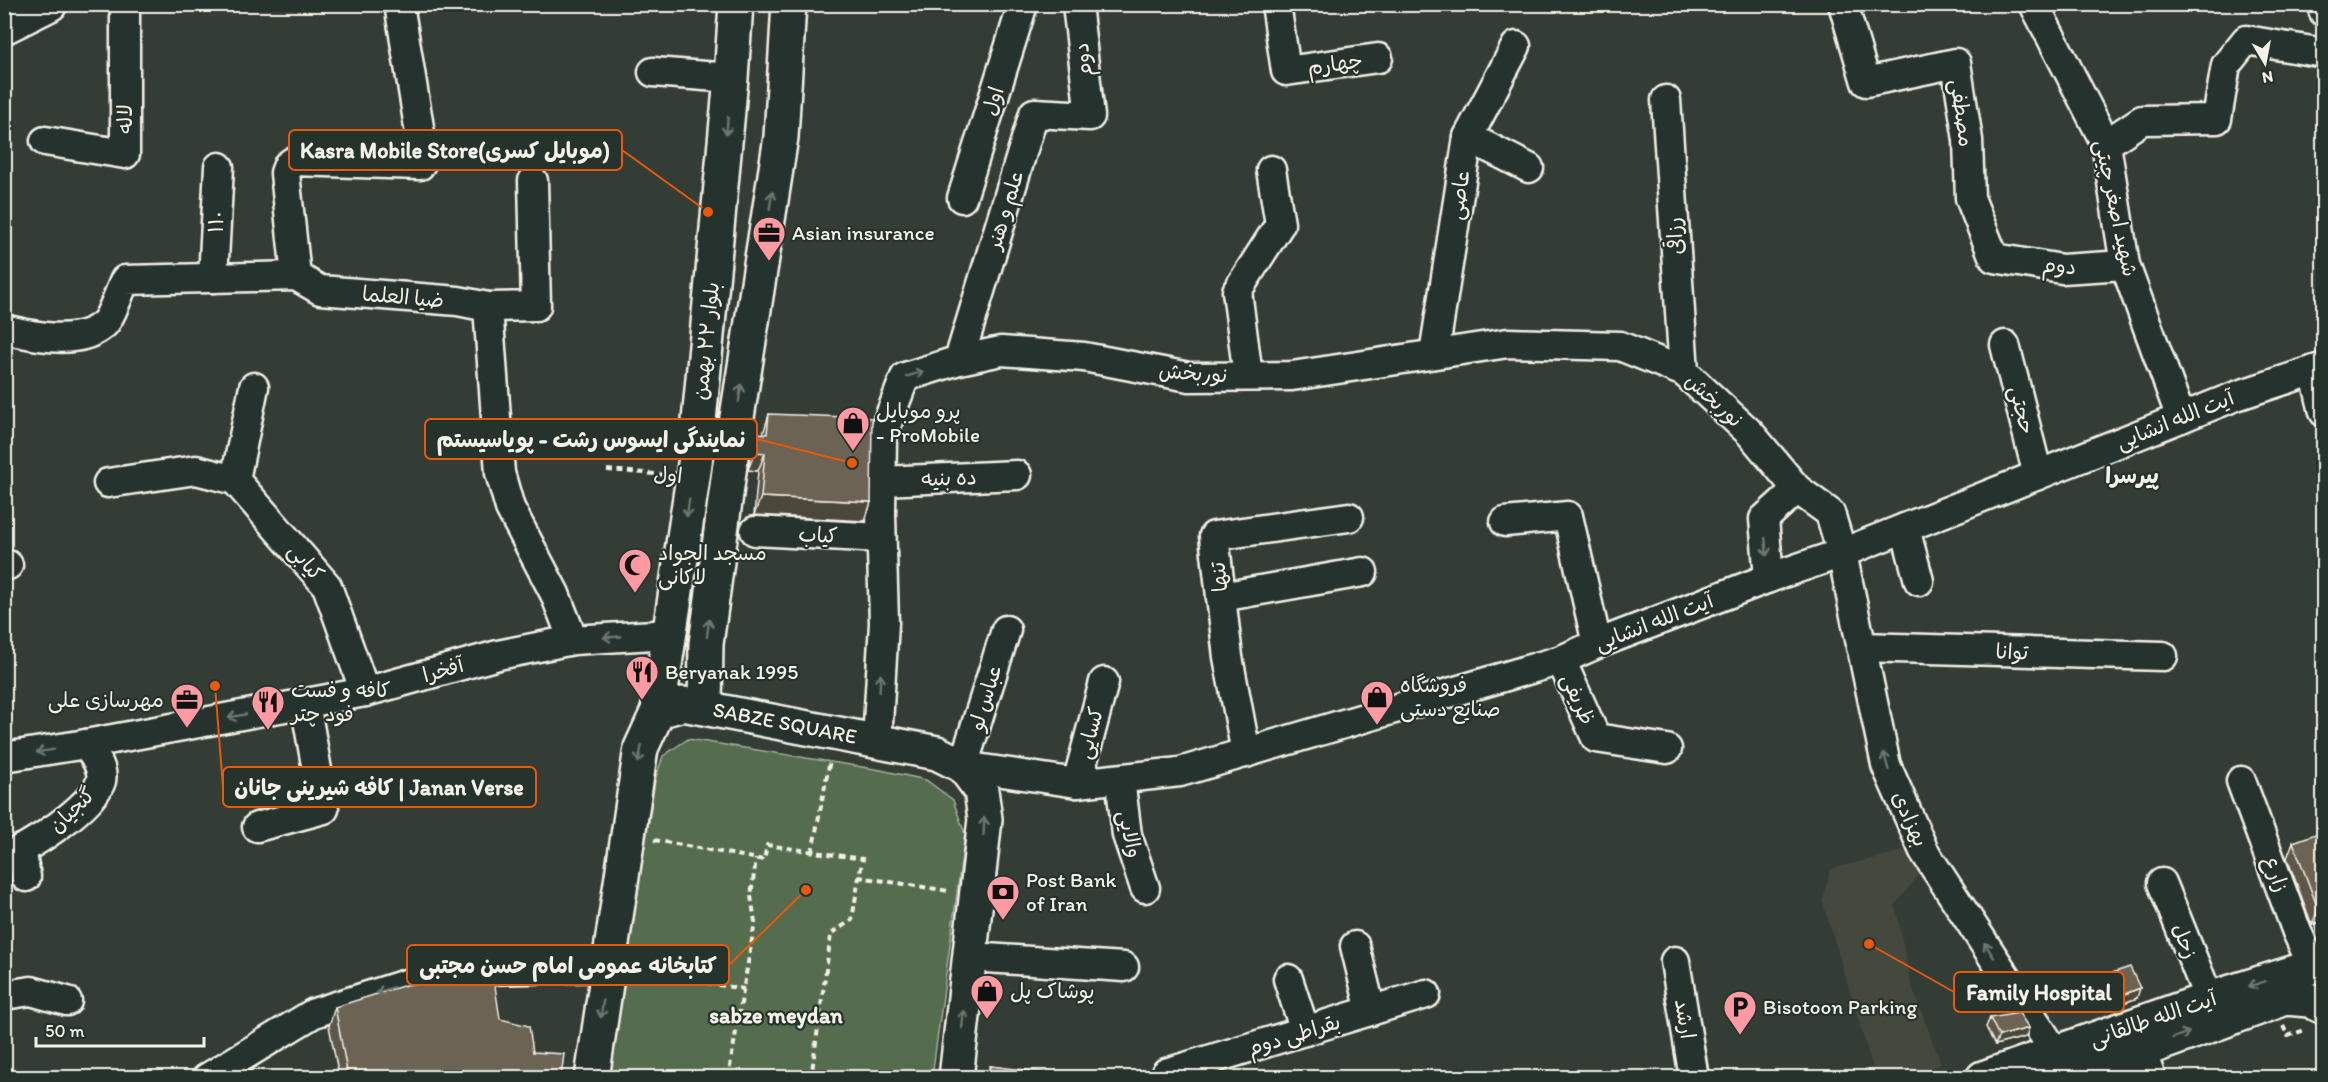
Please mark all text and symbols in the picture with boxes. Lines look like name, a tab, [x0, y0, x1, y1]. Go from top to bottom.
north arrow	[2235, 33, 2295, 93]
street label: دوم	[1068, 41, 1101, 79]
street label: چهارم	[1306, 47, 1365, 84]
text: N	[2261, 67, 2274, 88]
street label: مصطفی	[1943, 77, 1980, 149]
street label: اول	[976, 83, 1009, 118]
street label: لاله	[112, 104, 137, 134]
one-way arrow	[721, 115, 732, 135]
callout: Kasra Mobile Store(موبایل کسری)	[289, 130, 622, 170]
text: Kasra Mobile Store(موبایل کسری)	[300, 137, 610, 164]
street label: شهید اصغر چیتی	[2088, 137, 2143, 279]
street label: علم و هنر	[980, 168, 1032, 255]
street label: عاصی	[1442, 168, 1477, 222]
one-way arrow	[765, 191, 776, 211]
street label: ۱۱۰	[202, 210, 229, 234]
office icon: Asian insurance	[751, 215, 787, 262]
street label: رزاقی	[1661, 216, 1688, 256]
place label: Asian insurance	[792, 220, 935, 245]
street label: دوم	[2041, 252, 2077, 283]
street label: ضیا العلما	[361, 280, 445, 313]
street label: بلوار ۲۲ بهمن	[687, 281, 725, 401]
street label: نوربخش	[1158, 358, 1228, 388]
street label: نوربخش	[1680, 367, 1748, 433]
one-way arrow	[905, 368, 924, 379]
street label: حجتی	[2002, 383, 2041, 437]
one-way arrow	[734, 384, 745, 403]
street label: آیت الله انشایی	[2112, 384, 2239, 456]
place label: پرو موبایل - ProMobile	[876, 398, 980, 447]
shop icon: پرو موبایل - ProMobile	[835, 405, 871, 452]
callout: نمایندگی ایسوس رشت - پویاسیستم	[425, 419, 757, 459]
text: نمایندگی ایسوس رشت - پویاسیستم	[437, 426, 745, 456]
street label: اول	[653, 461, 684, 488]
district label: پیرسرا	[2105, 462, 2159, 490]
street label: ده بنیه	[921, 464, 977, 492]
one-way arrow	[683, 497, 694, 517]
street label: کیاب	[798, 521, 838, 549]
one-way arrow	[1761, 537, 1772, 557]
street label: کیابی	[282, 538, 330, 587]
place label: مسجد الجواد لاکانی	[658, 540, 767, 591]
mosque icon: مسجد الجواد لاکانی	[617, 547, 653, 594]
street label: تنها	[1204, 560, 1233, 593]
street label: آیت الله انشایی	[1591, 587, 1718, 657]
one-way arrow	[703, 618, 714, 638]
one-way arrow	[602, 632, 622, 643]
street label: توانا	[1995, 638, 2030, 666]
street label: آفخرا	[419, 652, 467, 687]
restaurant icon: Beryanak 1995	[624, 654, 660, 701]
place label: Beryanak 1995	[665, 659, 798, 684]
street label: عباس لو	[962, 662, 1008, 735]
street label: ظریفی	[1554, 669, 1601, 729]
place label: فروشگاه صنایع دستی	[1400, 672, 1501, 724]
one-way arrow	[875, 673, 886, 693]
place label: کافه و فست فود چتر	[289, 677, 391, 727]
shop icon: فروشگاه صنایع دستی	[1359, 679, 1395, 726]
office icon: مهرسازی علی	[169, 682, 205, 729]
restaurant icon: کافه و فست فود چتر	[250, 684, 286, 731]
place label: مهرسازی علی	[48, 687, 164, 714]
street label: SABZE SQUARE	[711, 696, 859, 749]
street label: کسایی	[1071, 704, 1110, 762]
one-way arrow	[227, 711, 247, 722]
one-way arrow	[634, 744, 646, 763]
one-way arrow	[35, 745, 55, 756]
one-way arrow	[1880, 752, 1891, 771]
callout: کافه شیرینی جانان | Janan Verse	[223, 767, 536, 807]
text: کافه شیرینی جانان | Janan Verse	[234, 774, 524, 802]
street label: گنجیان	[43, 782, 100, 838]
street label: بهزادی	[1886, 787, 1934, 851]
street label: والایی	[1111, 808, 1148, 861]
one-way arrow	[979, 816, 990, 836]
street label: زارع	[2256, 852, 2294, 896]
place label: Post Bank of Iran	[1026, 867, 1117, 916]
bank icon: Post Bank of Iran	[985, 874, 1021, 921]
street label: زحل	[2167, 920, 2204, 962]
one-way arrow	[1983, 942, 1995, 959]
callout: کتابخانه عمومی امام حسن مجتبی	[407, 945, 729, 985]
text: کتابخانه عمومی امام حسن مجتبی	[419, 952, 717, 982]
callout: Family Hospital	[1954, 972, 2124, 1012]
shop icon: پوشاک پل	[969, 973, 1005, 1020]
place label: پوشاک پل	[1010, 978, 1095, 1004]
text: Family Hospital	[1966, 979, 2113, 1006]
one-way arrow	[2248, 979, 2267, 990]
street label: آیت الله طالقانی	[2086, 985, 2221, 1054]
one-way arrow	[376, 986, 395, 997]
parking icon: Bisotoon Parking	[1722, 989, 1758, 1036]
place label: Bisotoon Parking	[1763, 994, 1917, 1019]
street label: ارشد	[1670, 997, 1701, 1041]
one-way arrow	[596, 998, 607, 1018]
district label: sabze meydan	[709, 1002, 843, 1029]
street label: بقراطی دوم	[1244, 1009, 1345, 1064]
scale bar	[36, 1010, 204, 1048]
one-way arrow	[957, 1010, 968, 1030]
text: 50 m	[45, 1020, 85, 1042]
one-way arrow	[2171, 1029, 2190, 1040]

